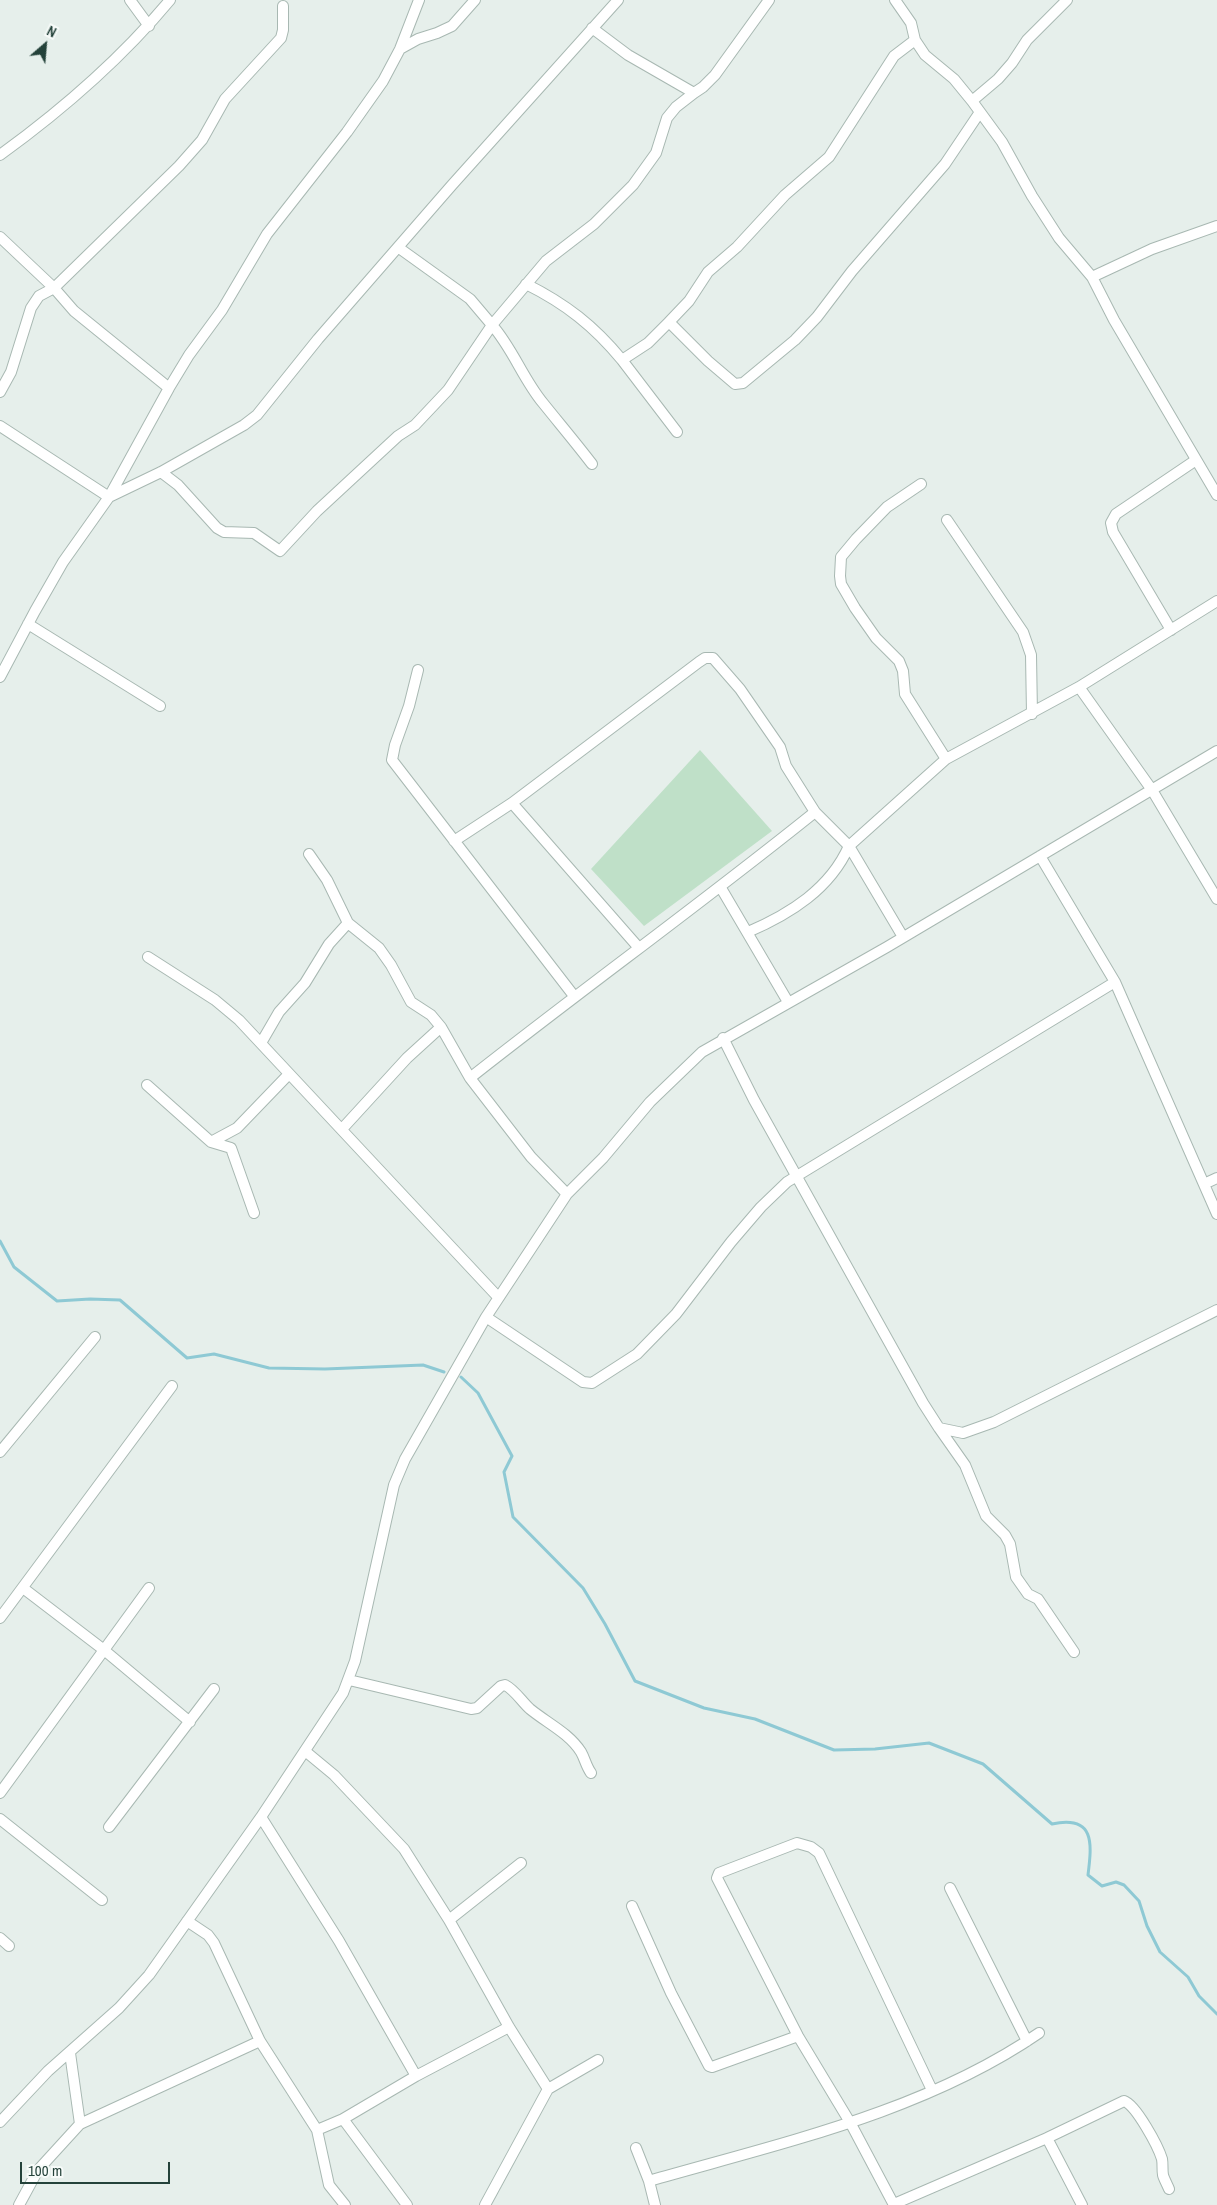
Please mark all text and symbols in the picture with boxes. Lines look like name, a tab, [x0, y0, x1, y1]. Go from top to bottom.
north arrow	[20, 20, 70, 70]
text: N	[44, 22, 60, 42]
scale bar	[22, 2152, 172, 2184]
text: 100 m	[28, 2160, 62, 2181]

